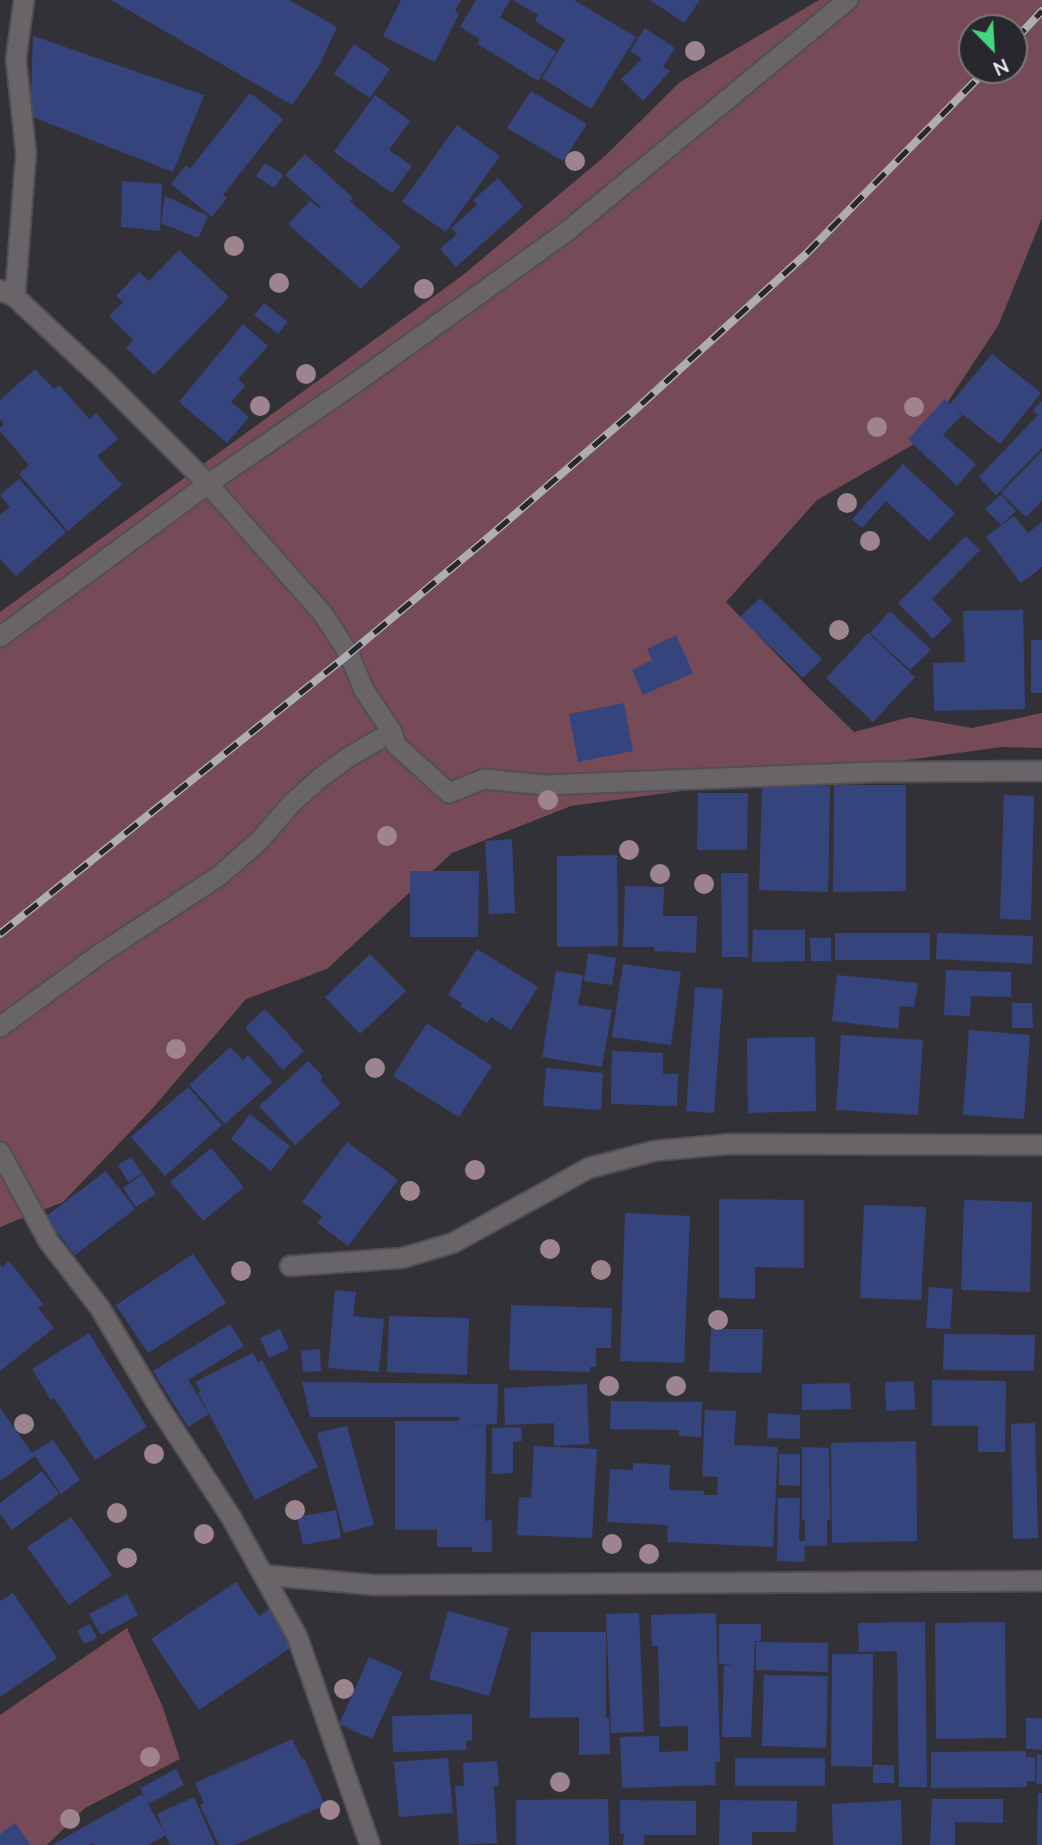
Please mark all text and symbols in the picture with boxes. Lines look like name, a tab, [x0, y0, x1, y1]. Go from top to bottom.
north arrow	[958, 14, 1028, 84]
text: N	[989, 52, 1013, 81]

